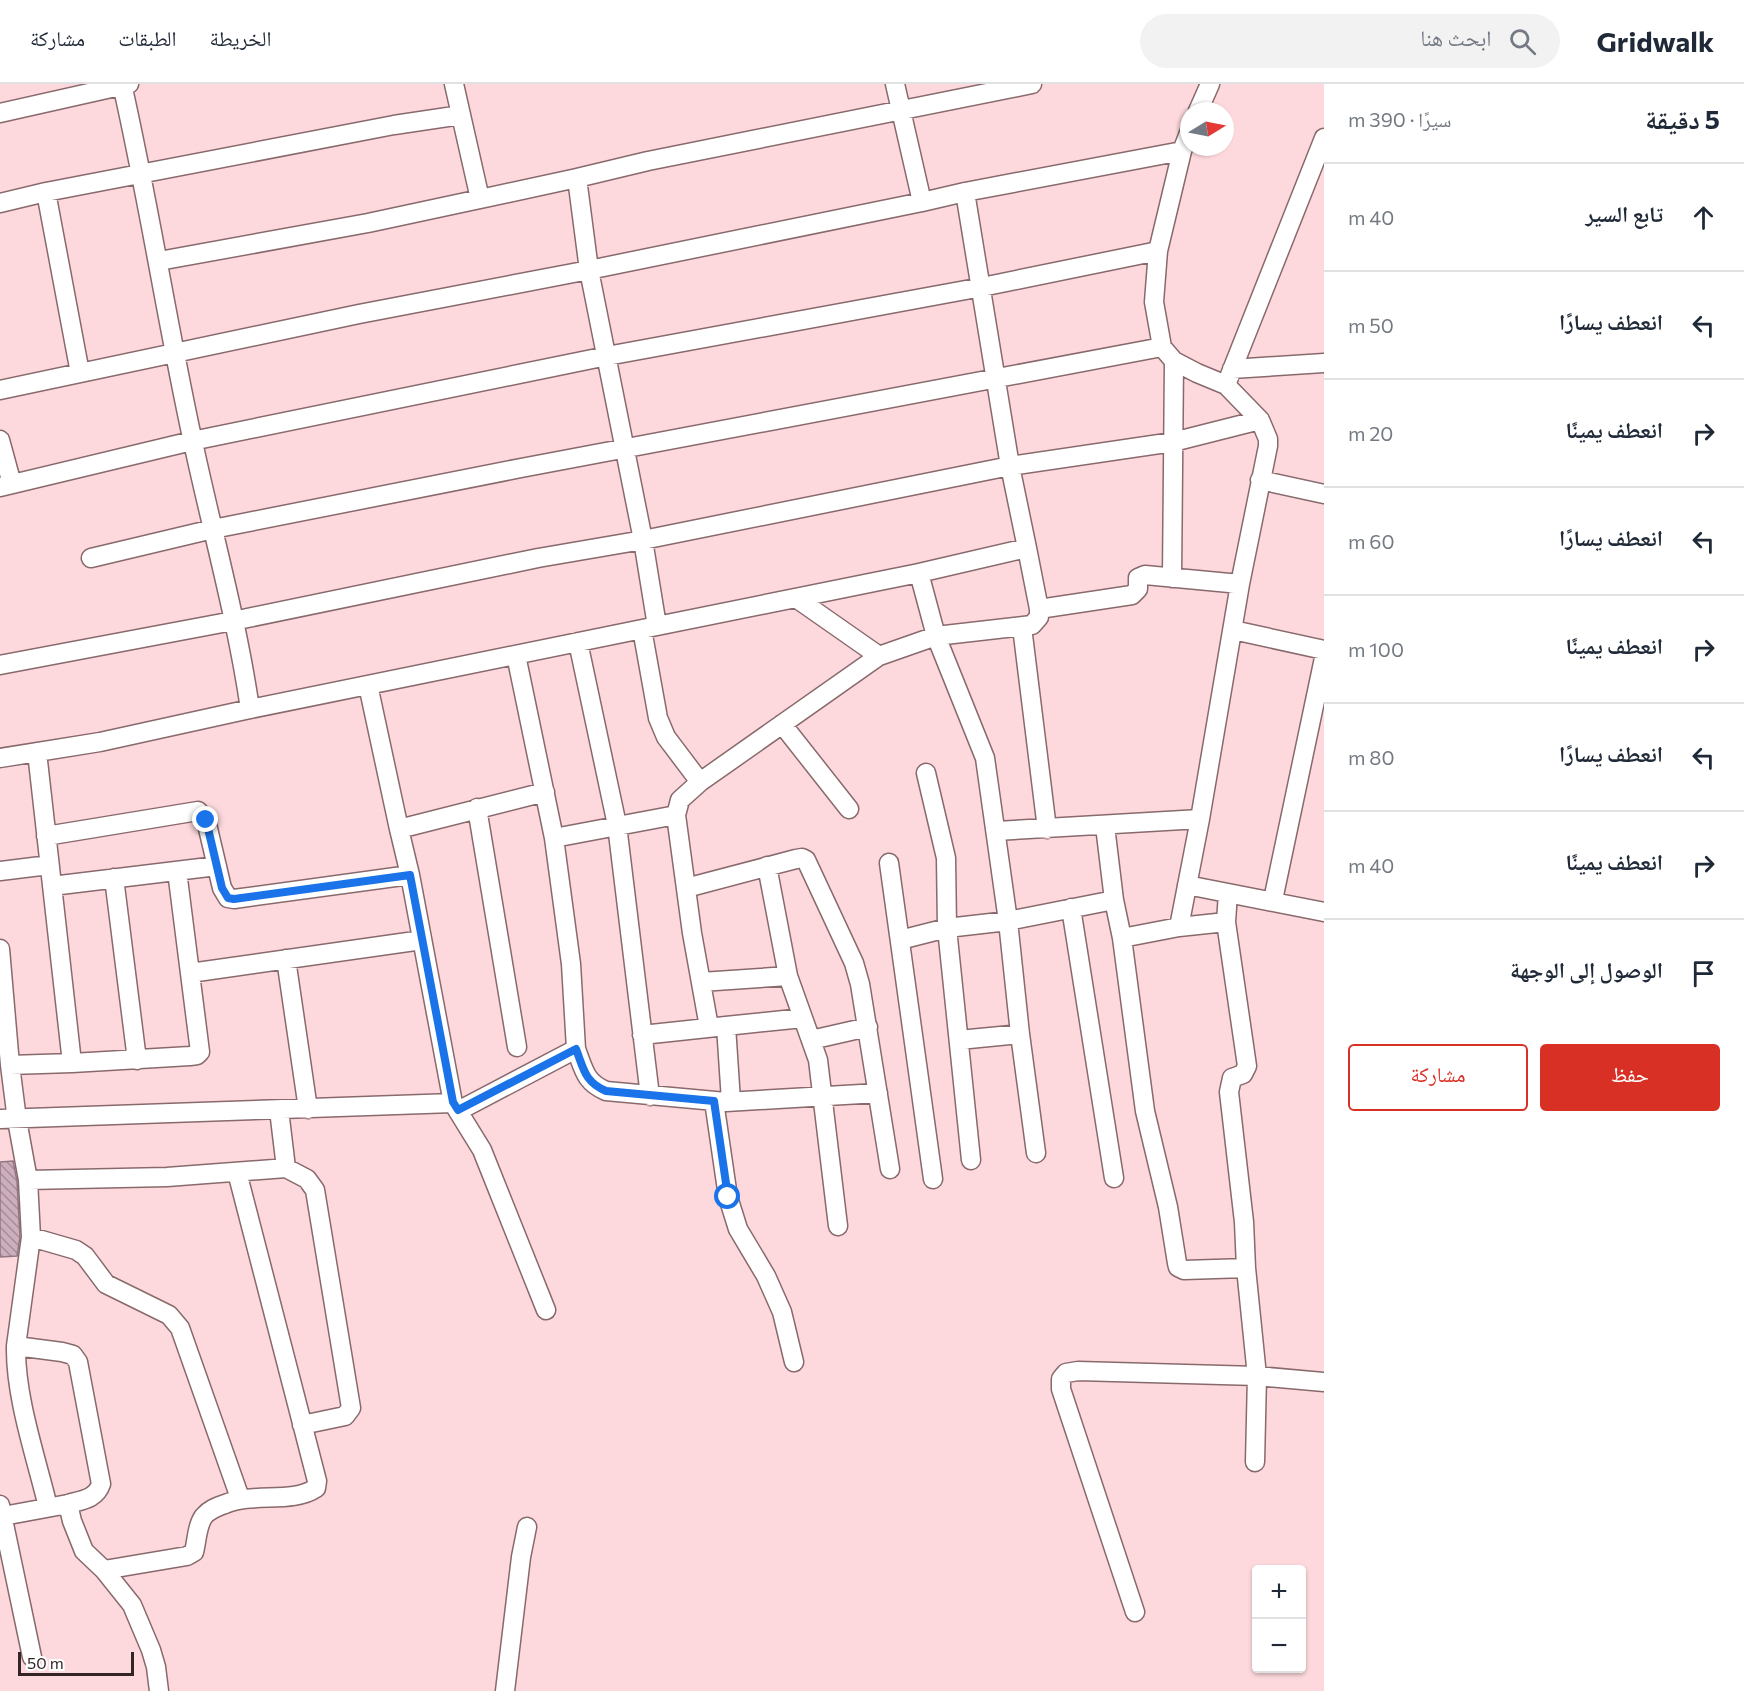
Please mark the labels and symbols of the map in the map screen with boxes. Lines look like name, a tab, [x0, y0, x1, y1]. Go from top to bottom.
north arrow	[1180, 102, 1234, 156]
route end	[192, 806, 218, 832]
route start	[714, 1183, 740, 1209]
scale bar	[18, 1649, 134, 1676]

